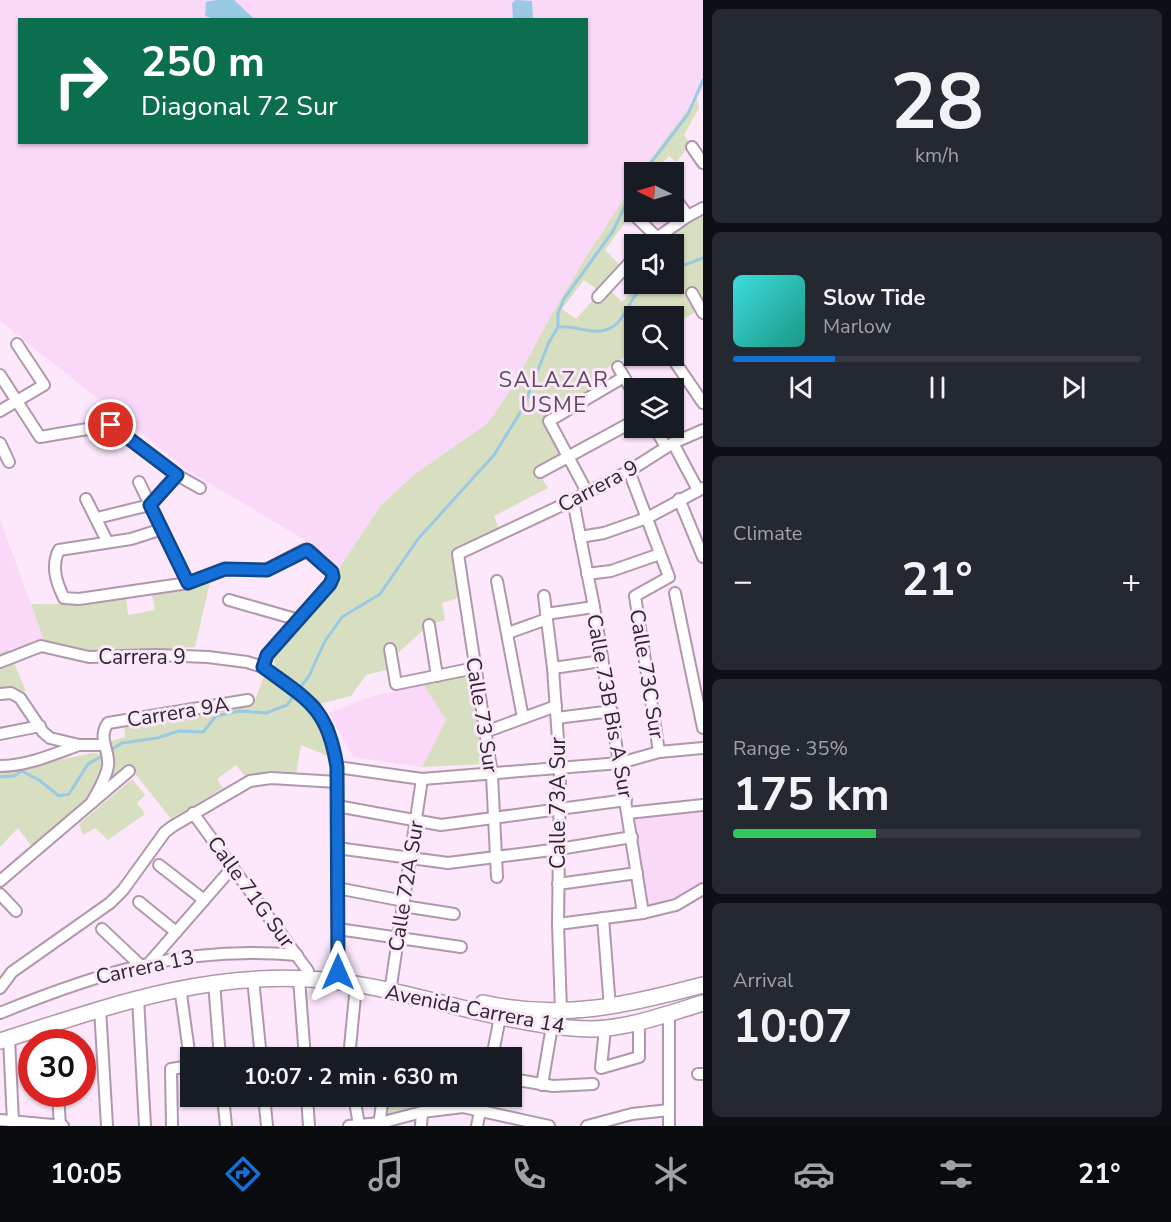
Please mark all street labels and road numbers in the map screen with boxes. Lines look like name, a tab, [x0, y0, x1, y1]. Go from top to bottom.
street label: Carrera 9	[553, 453, 643, 519]
street label: Calle 73C Sur	[623, 607, 671, 741]
street label: Calle 73B Bis A Sur	[580, 612, 640, 801]
street label: Carrera 9	[98, 643, 186, 671]
street label: Calle 73 Sur	[459, 655, 505, 775]
street label: Carrera 9A	[125, 690, 231, 734]
street label: Calle 73A Sur	[544, 737, 572, 869]
street label: Calle 72A Sur	[382, 818, 430, 953]
street label: Calle 71G Sur	[201, 830, 301, 954]
street label: Carrera 13	[93, 943, 197, 991]
street label: Avenida Carrera 14	[383, 978, 567, 1040]

